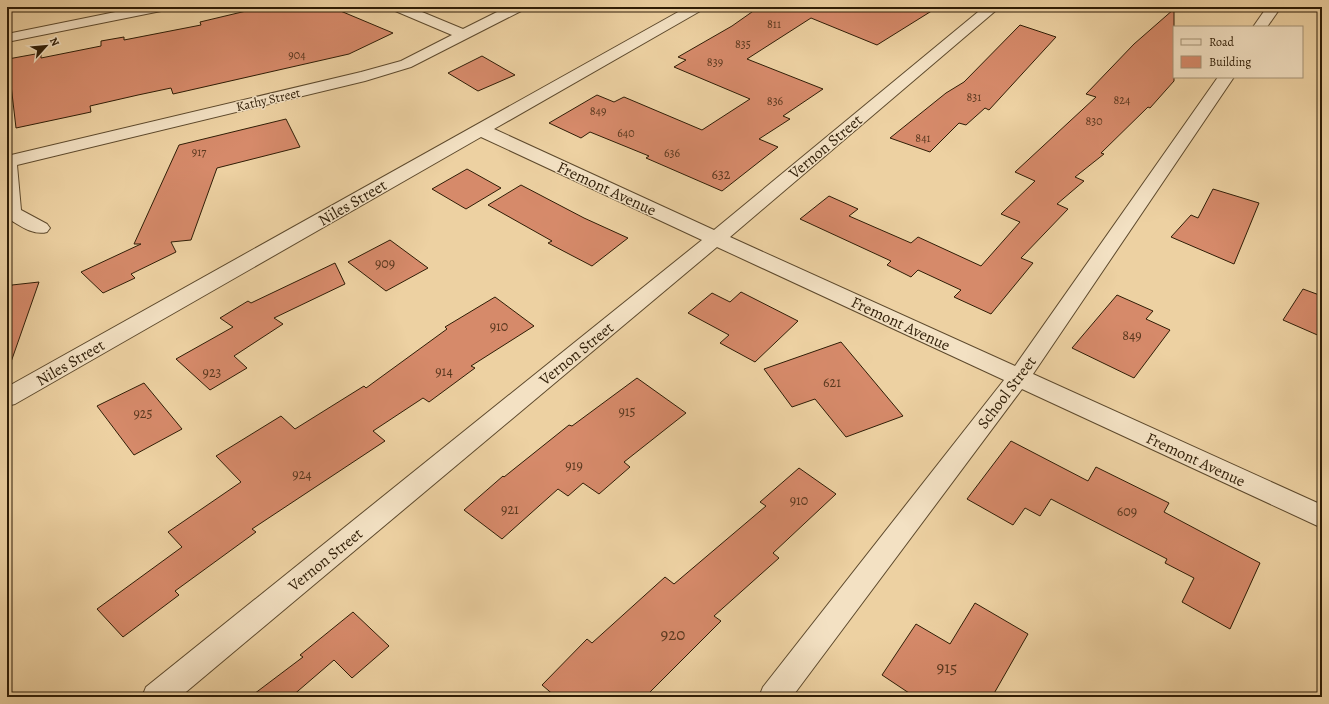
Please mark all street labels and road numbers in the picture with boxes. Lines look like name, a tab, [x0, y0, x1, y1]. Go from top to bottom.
street label: Kathy Street	[234, 84, 303, 115]
street label: Vernon Street	[783, 109, 867, 185]
street label: Fremont Avenue	[553, 156, 660, 222]
street label: Niles Street	[314, 174, 391, 231]
street label: Fremont Avenue	[847, 291, 954, 357]
street label: Vernon Street	[534, 317, 618, 391]
street label: Niles Street	[32, 334, 109, 391]
street label: School Street	[972, 352, 1041, 434]
street label: Fremont Avenue	[1142, 427, 1249, 493]
street label: Vernon Street	[283, 523, 367, 597]

